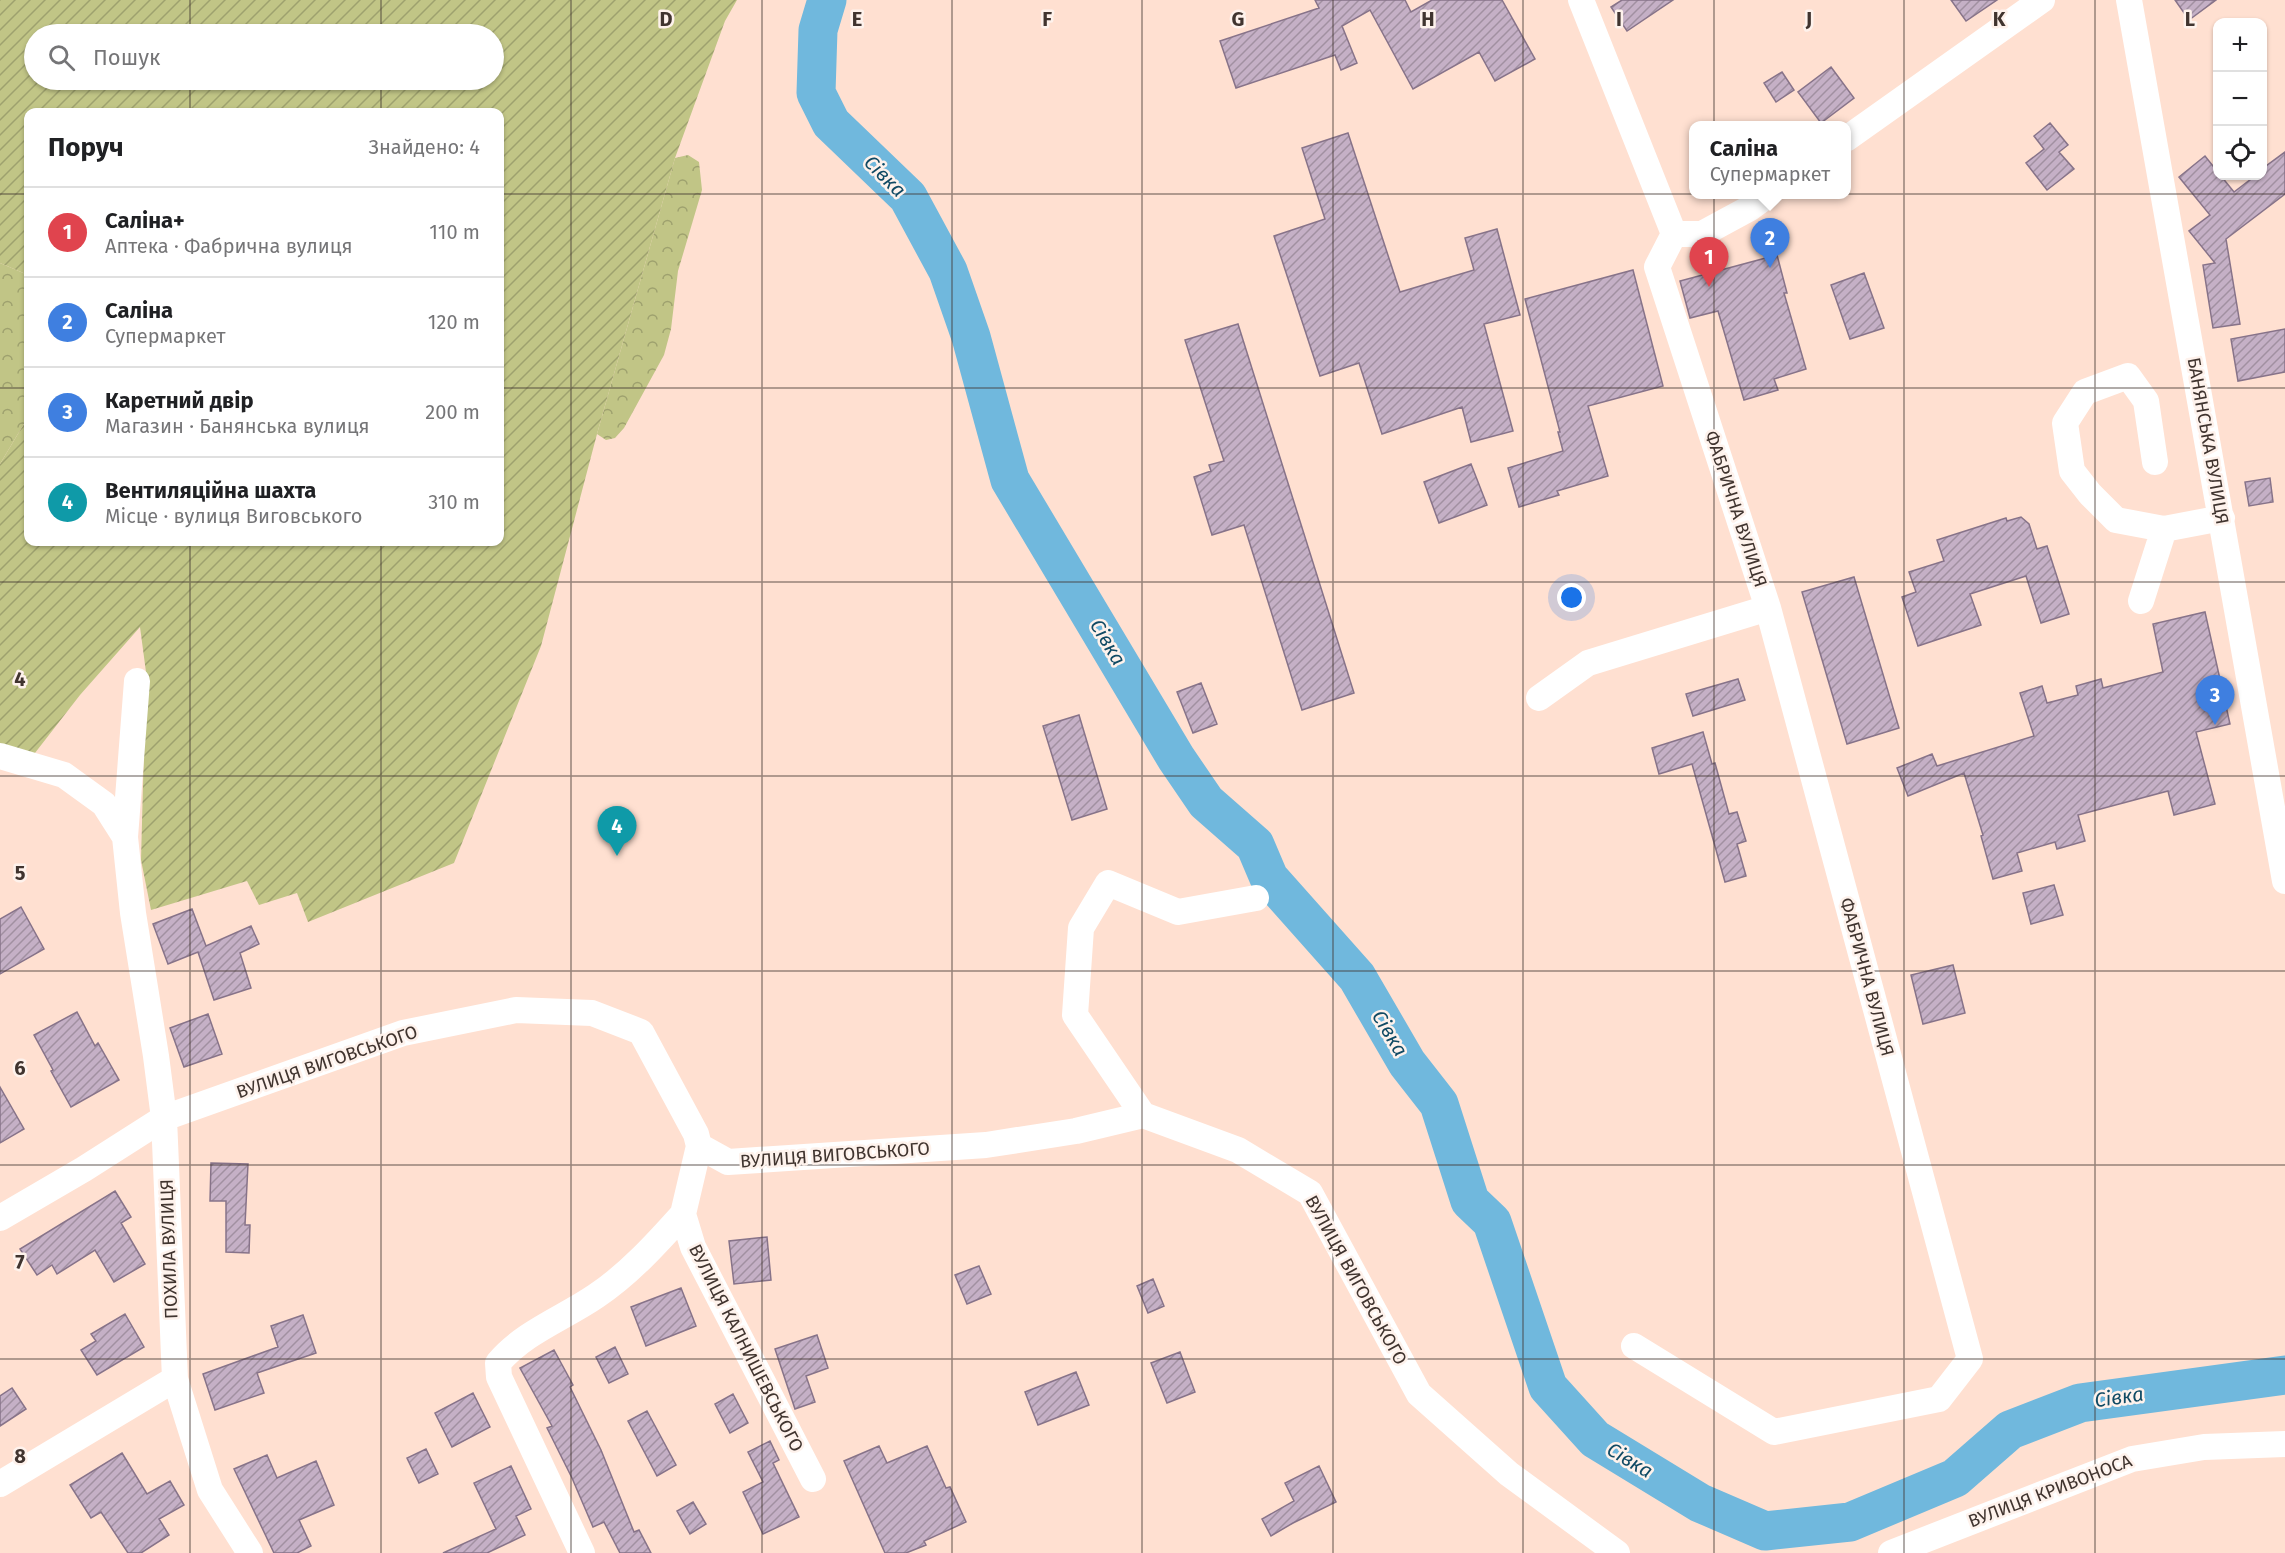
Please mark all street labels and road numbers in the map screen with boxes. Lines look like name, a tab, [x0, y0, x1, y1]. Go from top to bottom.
street label: БАНЯНСЬКА ВУЛИЦЯ	[2183, 356, 2233, 526]
street label: ФАБРИЧНА ВУЛИЦЯ	[1700, 428, 1772, 590]
street label: ФАБРИЧНА ВУЛИЦЯ	[1835, 895, 1899, 1059]
street label: ВУЛИЦЯ ВИГОВСЬКОГО	[234, 1021, 420, 1103]
street label: ВУЛИЦЯ ВИГОВСЬКОГО	[739, 1137, 931, 1173]
street label: ПОХИЛА ВУЛИЦЯ	[156, 1179, 182, 1319]
street label: ВУЛИЦЯ ВИГОВСЬКОГО	[1300, 1192, 1412, 1368]
street label: ВУЛИЦЯ КАЛНИШЕВСЬКОГО	[684, 1241, 808, 1455]
street label: ВУЛИЦЯ КРИВОНОСА	[1965, 1449, 2136, 1532]

